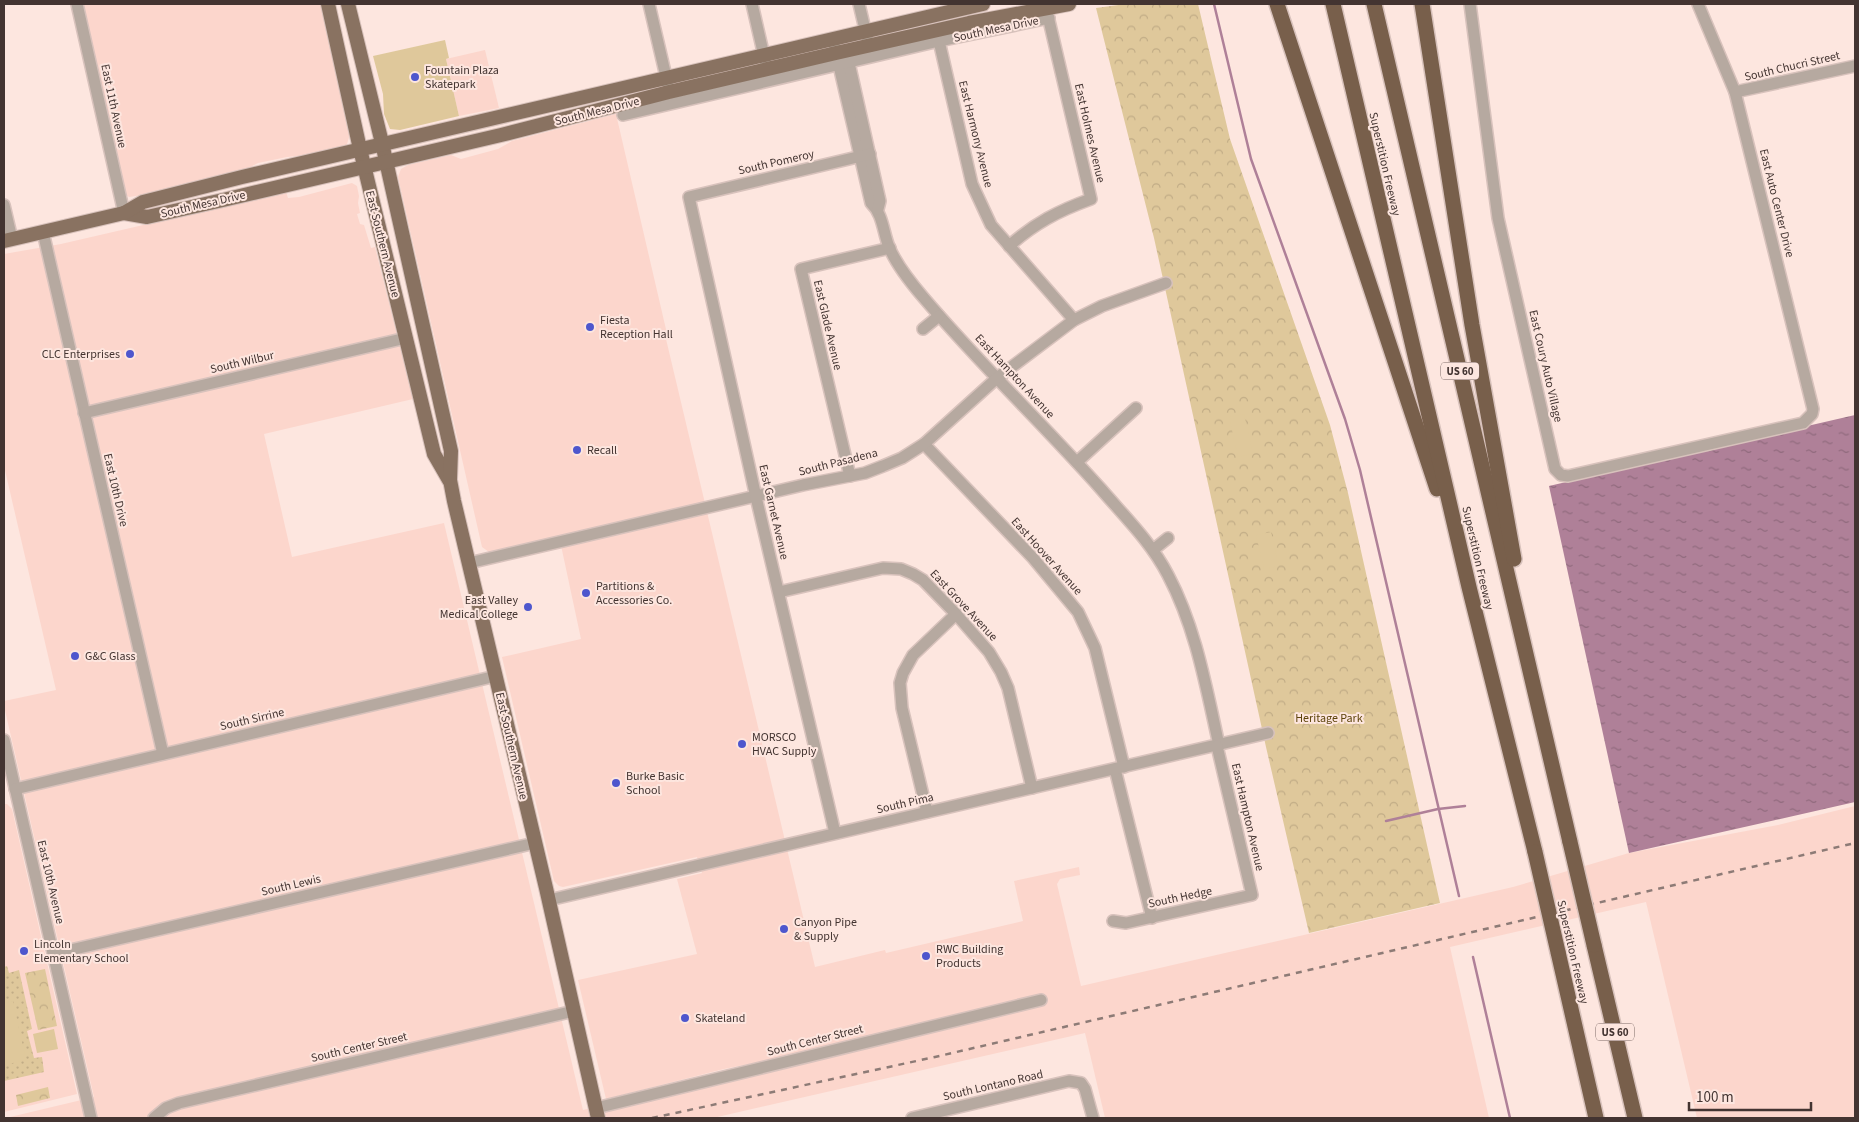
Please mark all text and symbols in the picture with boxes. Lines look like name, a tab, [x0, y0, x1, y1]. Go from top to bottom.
street label: South Mesa Drive	[952, 12, 1040, 47]
street label: South Chucri Street	[1743, 47, 1841, 86]
place label: Fountain Plaza Skatepark	[425, 62, 499, 93]
street label: East 11th Avenue	[96, 63, 131, 150]
marker: Fountain Plaza Skatepark	[409, 71, 421, 83]
street label: East Harmony Avenue	[954, 79, 997, 189]
street label: East Holmes Avenue	[1070, 82, 1109, 184]
street label: South Mesa Drive	[553, 93, 641, 130]
street label: Superstition Freeway	[1364, 111, 1405, 218]
street label: South Pomeroy	[736, 145, 816, 179]
street label: East Auto Center Drive	[1755, 147, 1798, 259]
street label: South Mesa Drive	[159, 186, 247, 223]
street label: East Southern Avenue	[361, 189, 404, 299]
street label: East Glade Avenue	[809, 278, 846, 372]
street label: East Coury Auto Village	[1524, 308, 1567, 424]
place label: Fiesta Reception Hall	[600, 312, 673, 343]
marker: Fiesta Reception Hall	[584, 321, 596, 333]
street label: East Hampton Avenue	[971, 330, 1058, 422]
place label: CLC Enterprises	[42, 346, 120, 363]
street label: South Wilbur	[208, 347, 277, 378]
marker: CLC Enterprises	[124, 348, 136, 360]
road number: US 60	[1441, 362, 1479, 380]
place label: Recall	[587, 442, 617, 459]
marker: Recall	[571, 444, 583, 456]
street label: South Pasadena	[797, 444, 880, 481]
street label: East 10th Drive	[99, 452, 132, 528]
street label: East Garnet Avenue	[754, 463, 793, 561]
street label: Superstition Freeway	[1457, 505, 1498, 612]
street label: East Hoover Avenue	[1007, 514, 1086, 599]
street label: East Grove Avenue	[926, 566, 1001, 645]
place label: Partitions & Accessories Co.	[596, 578, 672, 609]
marker: Partitions & Accessories Co.	[580, 587, 592, 599]
place label: East Valley Medical College	[440, 592, 518, 623]
marker: East Valley Medical College	[522, 601, 534, 613]
place label: G&C Glass	[85, 648, 136, 665]
marker: G&C Glass	[69, 650, 81, 662]
street label: East Southern Avenue	[491, 691, 532, 802]
street label: South Sirrine	[218, 704, 286, 735]
park label: Heritage Park	[1295, 710, 1363, 727]
place label: MORSCO HVAC Supply	[752, 729, 817, 760]
marker: MORSCO HVAC Supply	[736, 738, 748, 750]
street label: East Hampton Avenue	[1227, 761, 1268, 873]
place label: Burke Basic School	[626, 768, 685, 799]
marker: Burke Basic School	[610, 777, 622, 789]
street label: South Pima	[875, 789, 935, 818]
street label: East 10th Avenue	[33, 839, 68, 926]
street label: South Lewis	[260, 870, 323, 901]
street label: South Hedge	[1147, 882, 1214, 913]
street label: Superstition Freeway	[1552, 899, 1593, 1006]
place label: Canyon Pipe & Supply	[794, 914, 857, 945]
marker: Canyon Pipe & Supply	[778, 923, 790, 935]
place label: Lincoln Elementary School	[34, 936, 129, 967]
place label: RWC Building Products	[936, 941, 1003, 972]
marker: Lincoln Elementary School	[18, 945, 30, 957]
marker: RWC Building Products	[920, 950, 932, 962]
place label: Skateland	[695, 1010, 745, 1027]
marker: Skateland	[679, 1012, 691, 1024]
street label: South Center Street	[765, 1020, 865, 1061]
road number: US 60	[1596, 1024, 1634, 1040]
street label: South Center Street	[309, 1028, 409, 1067]
street label: South Lontano Road	[941, 1066, 1045, 1105]
scale bar	[1689, 1080, 1812, 1112]
text: 100 m	[1696, 1087, 1734, 1108]

